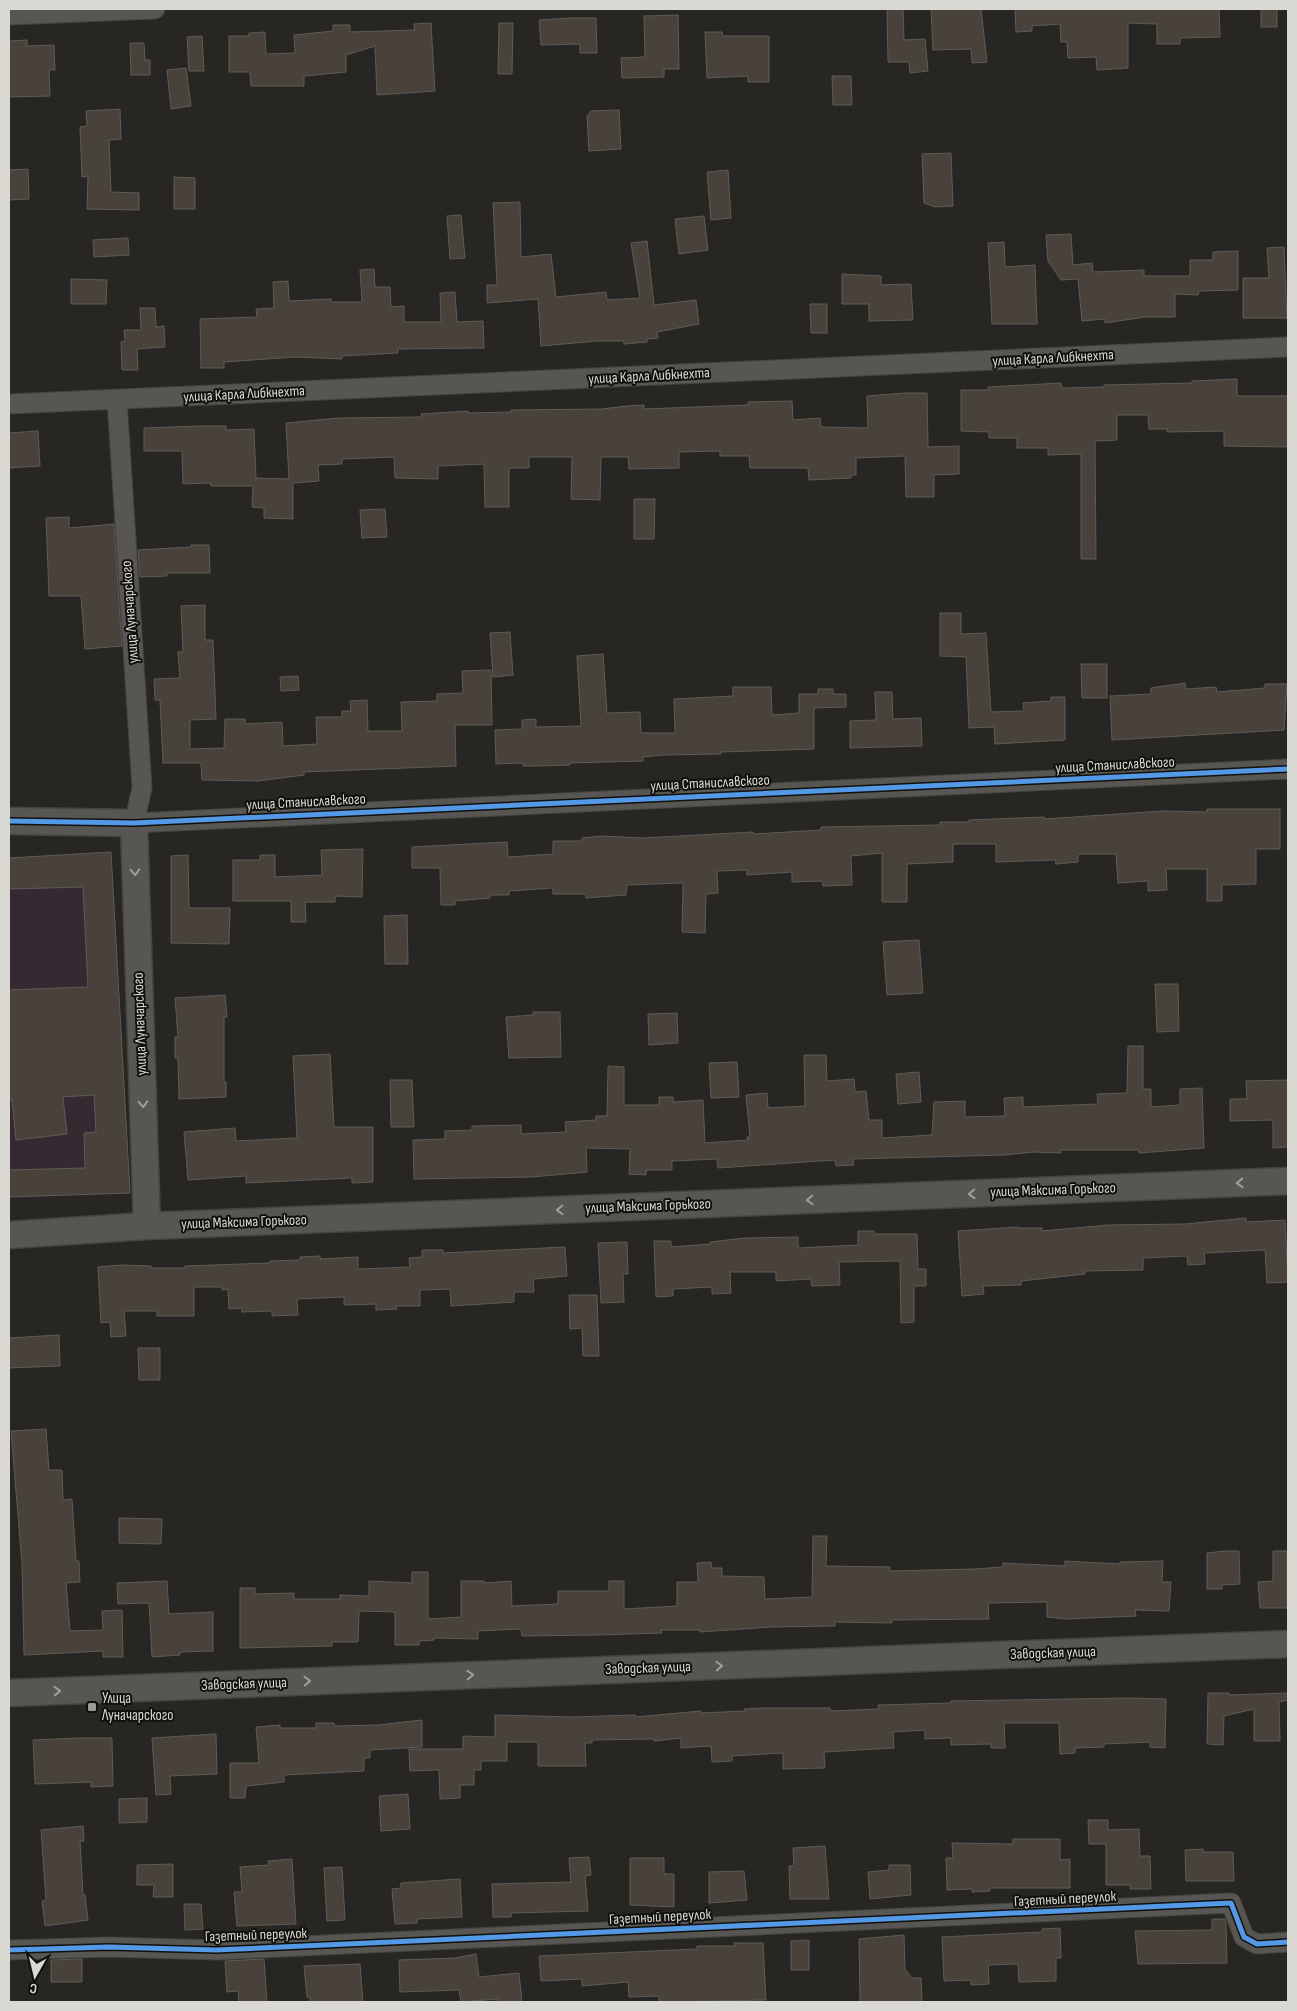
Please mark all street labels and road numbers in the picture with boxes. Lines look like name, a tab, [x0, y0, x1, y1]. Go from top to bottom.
street label: улица Карла Либкнехта	[992, 345, 1115, 371]
street label: улица Карла Либкнехта	[588, 363, 711, 389]
street label: улица Карла Либкнехта	[183, 381, 306, 407]
street label: улица Луначарского	[117, 560, 143, 664]
street label: улица Станиславского	[1055, 752, 1175, 778]
street label: улица Станиславского	[650, 770, 770, 796]
street label: улица Станиславского	[246, 789, 366, 815]
street label: улица Луначарского	[129, 972, 151, 1076]
street label: улица Максима Горького	[990, 1178, 1116, 1202]
street label: улица Максима Горького	[585, 1194, 711, 1218]
street label: улица Максима Горького	[181, 1210, 307, 1234]
street label: Заводская улица	[1010, 1642, 1097, 1664]
street label: Заводская улица	[605, 1657, 692, 1679]
street label: Заводская улица	[201, 1673, 288, 1695]
street label: Газетный переулок	[1013, 1887, 1117, 1911]
street label: Газетный переулок	[608, 1905, 712, 1929]
street label: Газетный переулок	[205, 1924, 308, 1946]

